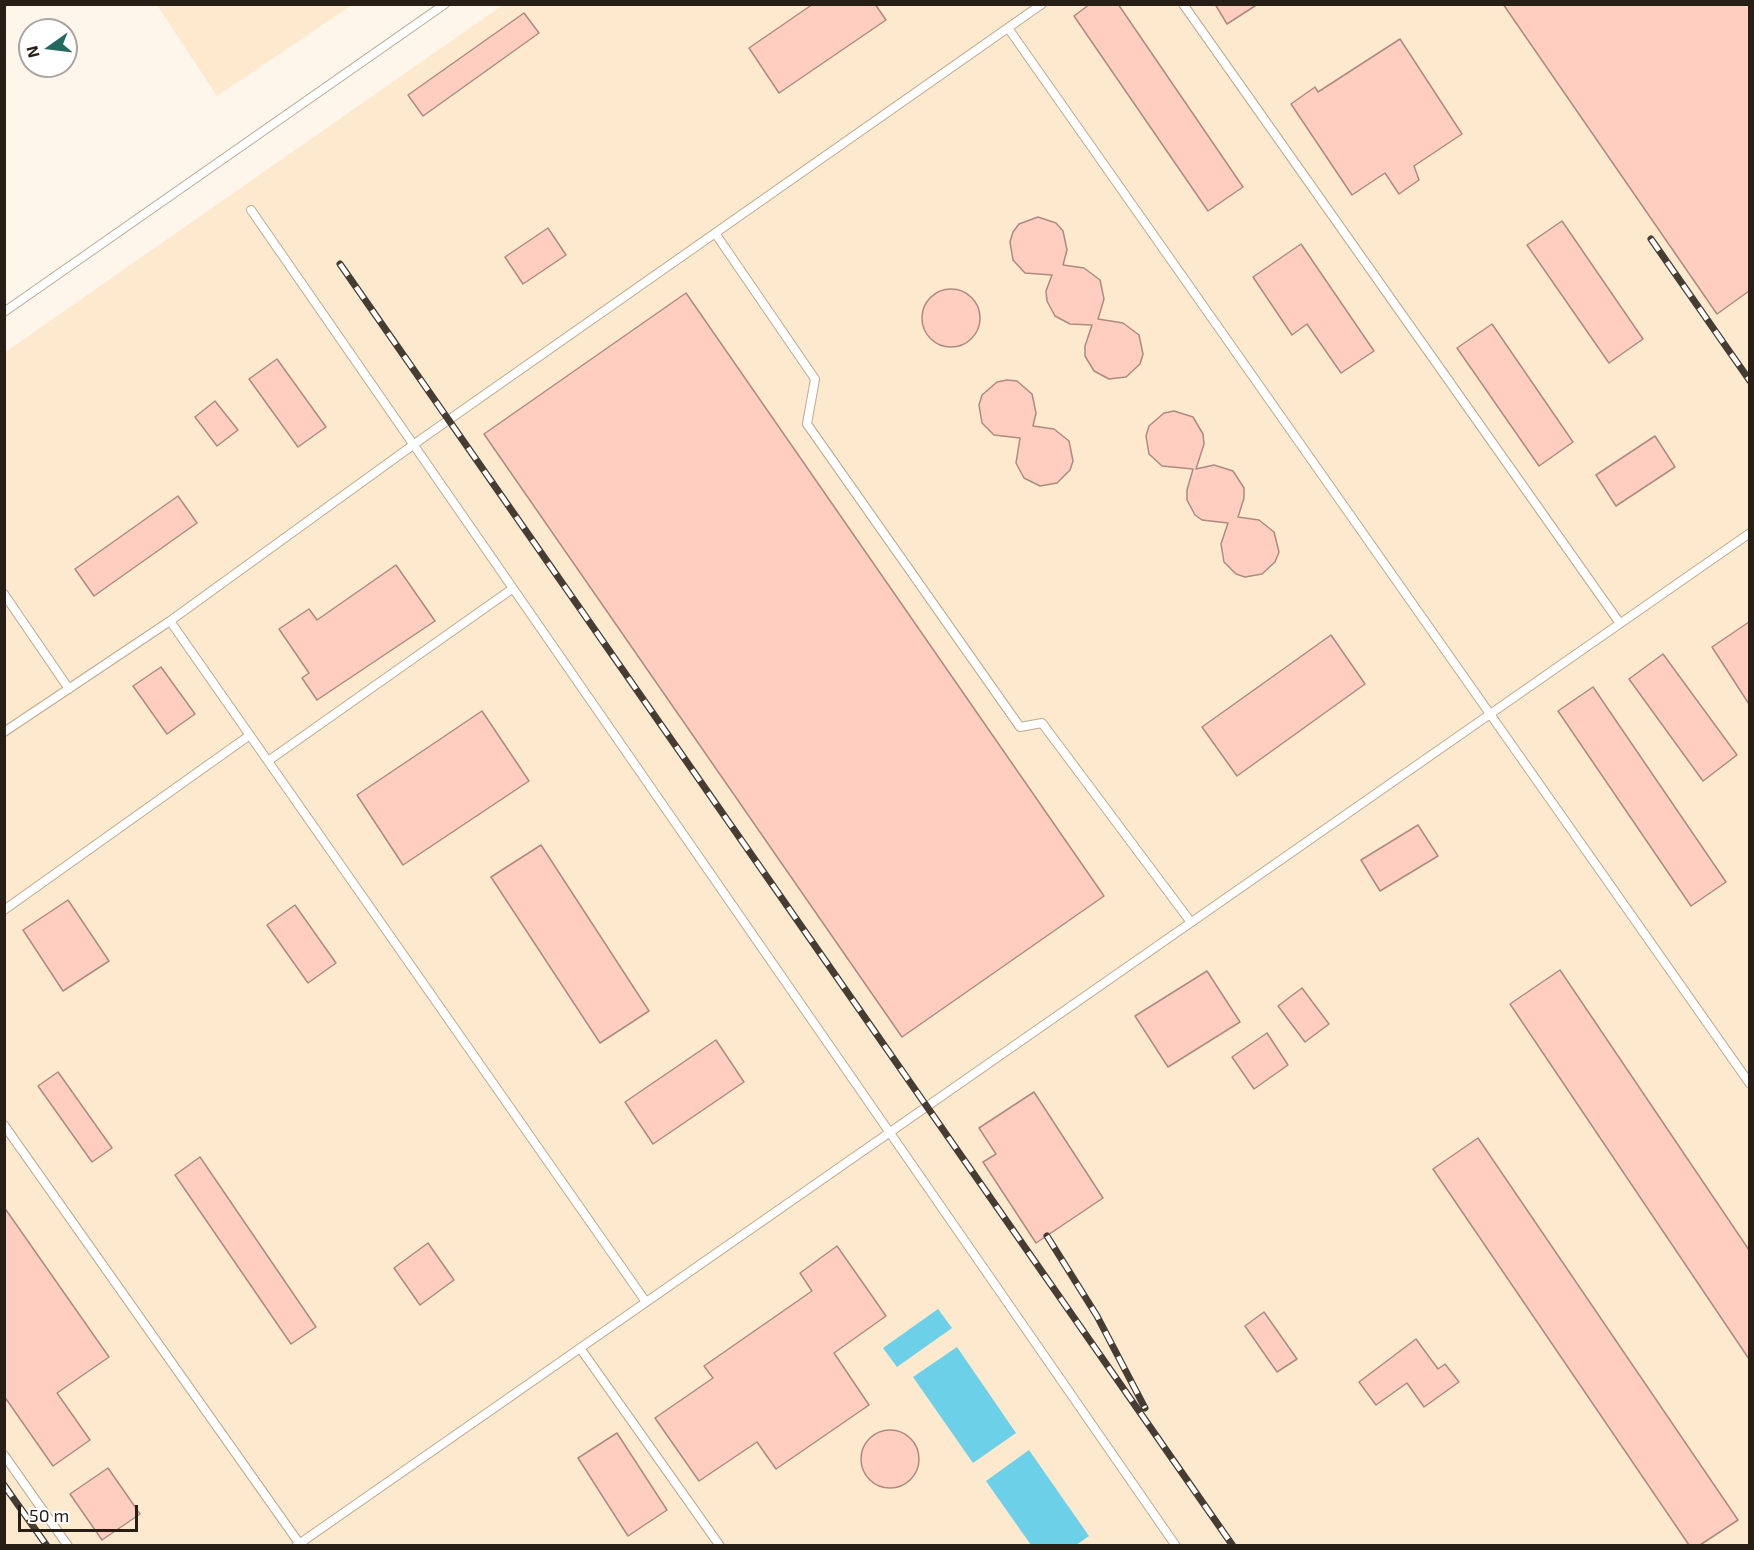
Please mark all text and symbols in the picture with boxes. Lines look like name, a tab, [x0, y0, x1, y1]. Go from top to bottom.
north arrow	[18, 18, 78, 78]
text: N	[21, 44, 43, 60]
scale bar	[21, 1493, 141, 1531]
text: 50 m	[29, 1504, 69, 1526]

